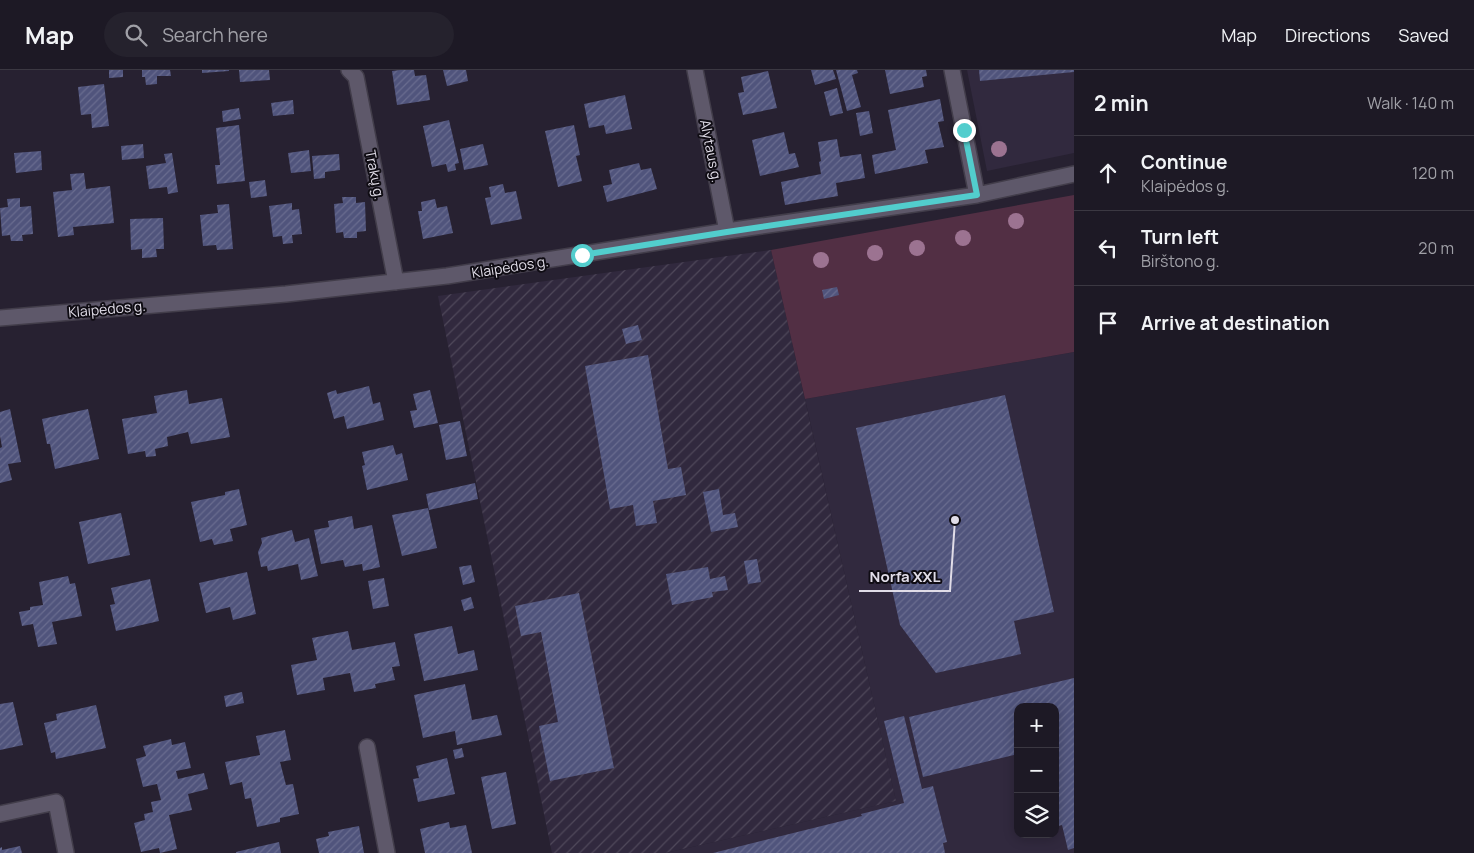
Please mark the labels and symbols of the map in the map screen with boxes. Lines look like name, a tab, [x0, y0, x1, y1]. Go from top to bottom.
street label: Alytaus g.	[696, 118, 727, 184]
route end	[953, 119, 976, 142]
street label: Trakų g.	[361, 149, 390, 201]
route start	[571, 244, 594, 267]
street label: Klaipėdos g.	[470, 251, 550, 282]
street label: Klaipėdos g.	[67, 296, 146, 321]
callout: Norfa XXL	[859, 561, 950, 591]
text: Norfa XXL	[870, 566, 940, 587]

